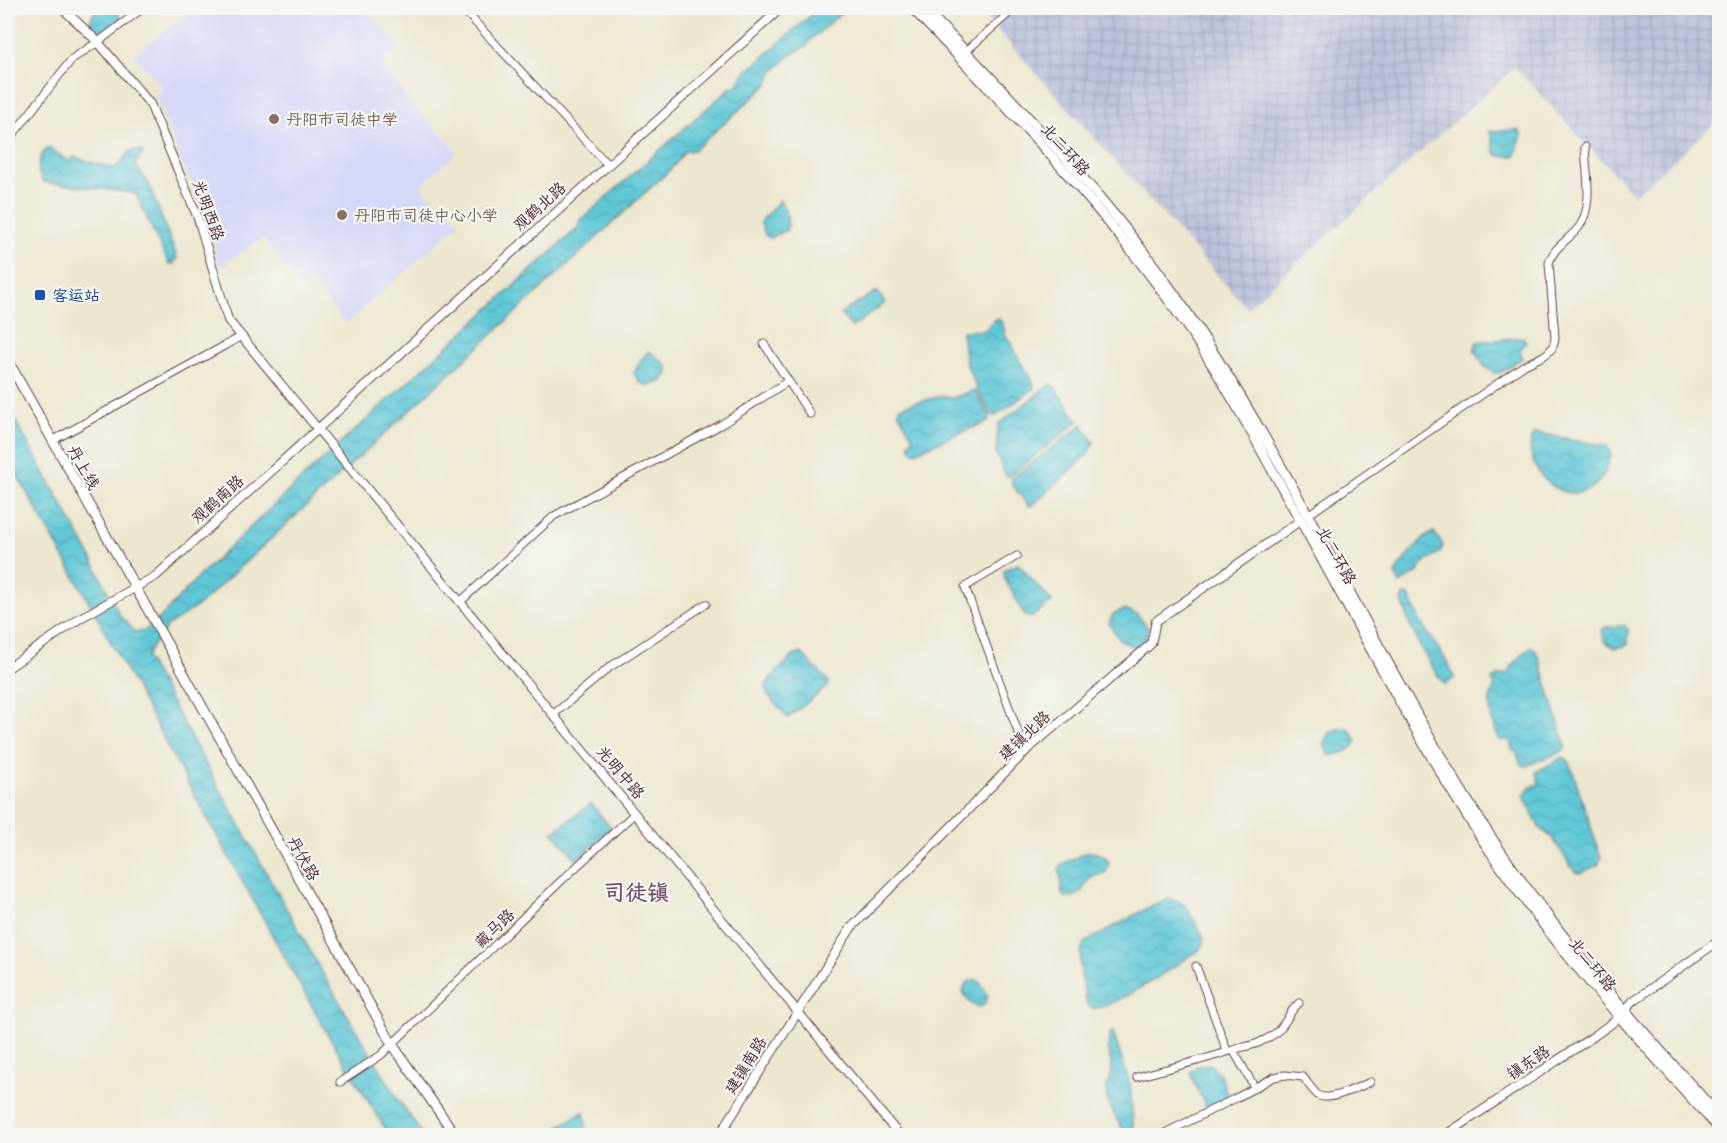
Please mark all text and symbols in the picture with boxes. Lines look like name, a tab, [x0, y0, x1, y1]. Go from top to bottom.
place label: 丹阳市司徒中学	[286, 106, 398, 130]
marker: 丹阳市司徒中学	[267, 112, 281, 126]
street label: 北二环路	[1036, 117, 1097, 180]
street label: 光明西路	[188, 175, 232, 244]
street label: 观鹤北路	[507, 175, 570, 236]
place label: 丹阳市司徒中心小学	[354, 202, 498, 226]
marker: 丹阳市司徒中心小学	[335, 208, 349, 222]
place label: 客运站	[52, 282, 100, 306]
marker: 客运站	[33, 288, 47, 302]
street label: 丹上线	[63, 440, 107, 493]
street label: 观鹤南路	[185, 468, 248, 529]
street label: 北二环路	[1312, 521, 1364, 588]
street label: 建镇北路	[992, 704, 1055, 765]
street label: 光明中路	[592, 739, 652, 804]
street label: 丹伏路	[283, 831, 327, 884]
district label: 司徒镇	[603, 874, 669, 907]
street label: 藏马路	[468, 902, 519, 953]
street label: 北二环路	[1564, 931, 1623, 996]
street label: 建镇南路	[717, 1031, 771, 1098]
street label: 镇东路	[1501, 1038, 1554, 1085]

